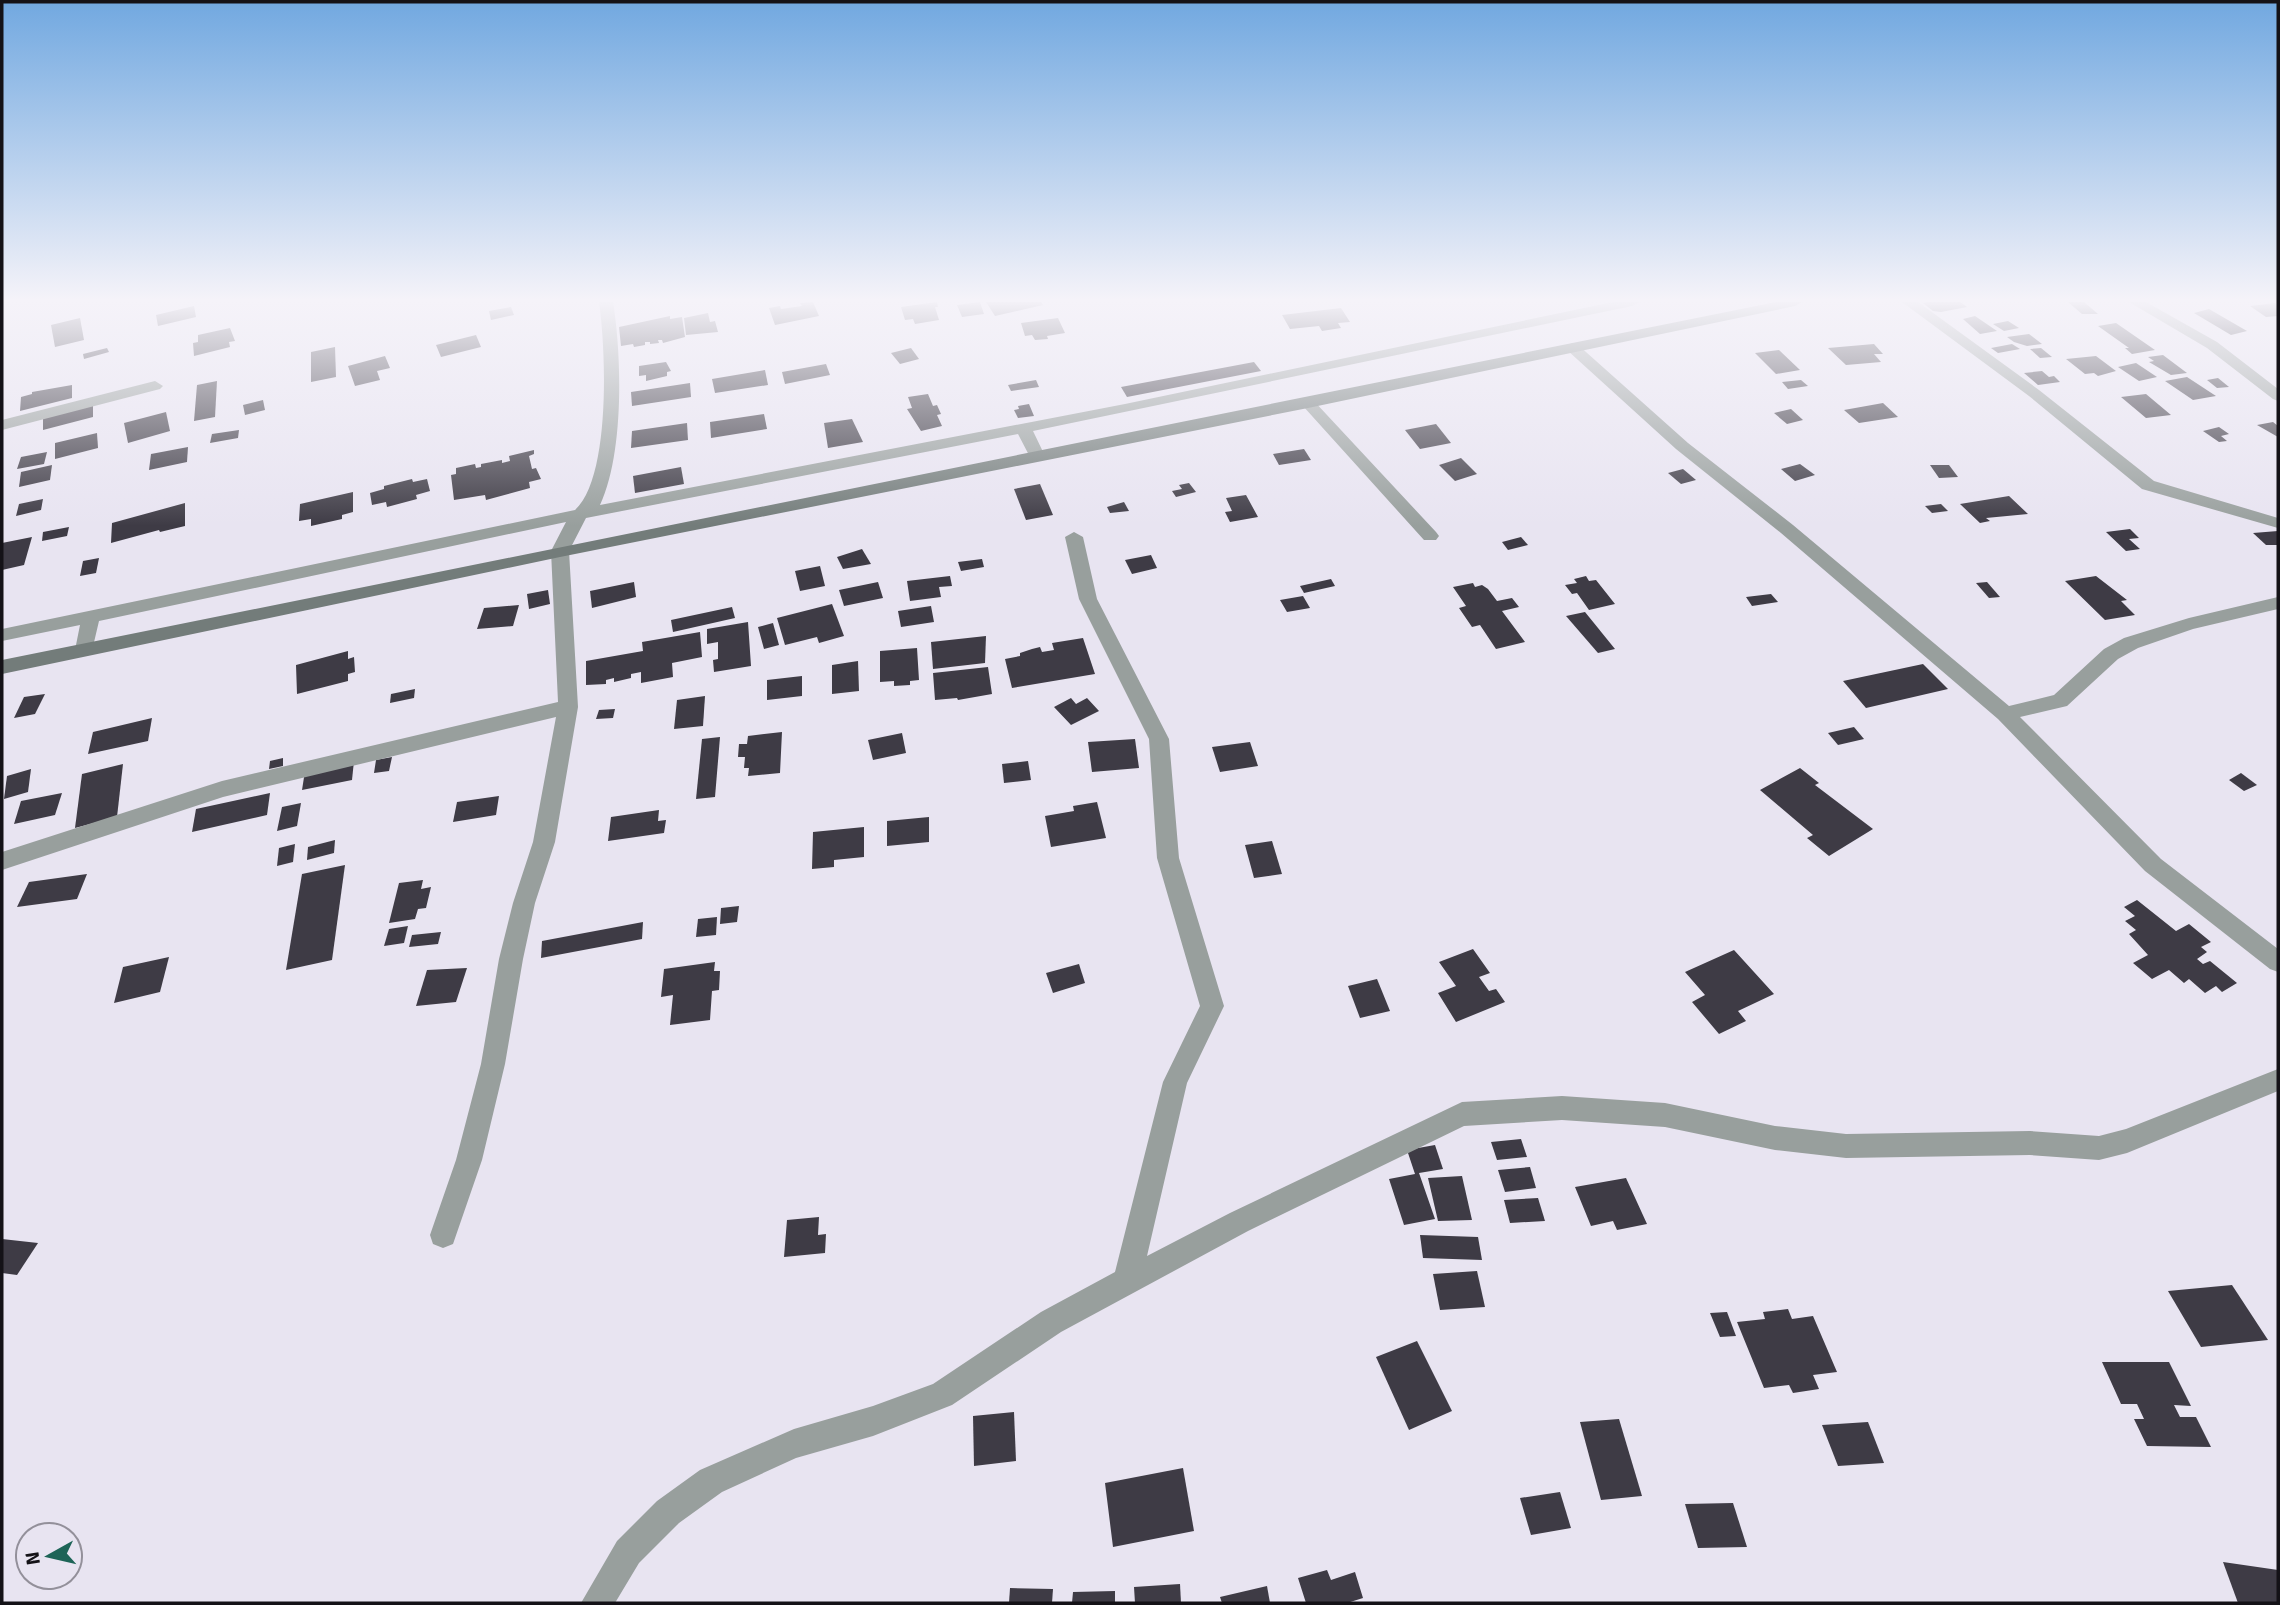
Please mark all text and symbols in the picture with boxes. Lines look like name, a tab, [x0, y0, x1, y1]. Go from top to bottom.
north arrow	[14, 1521, 84, 1591]
text: N	[20, 1550, 46, 1566]

